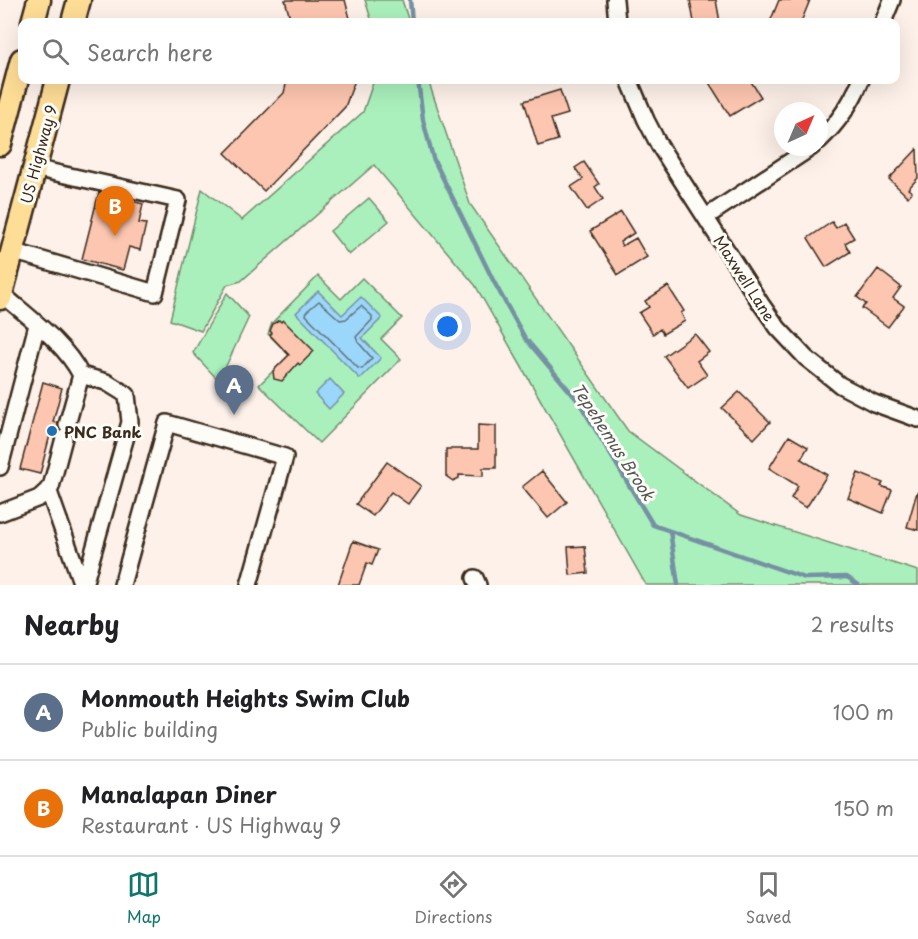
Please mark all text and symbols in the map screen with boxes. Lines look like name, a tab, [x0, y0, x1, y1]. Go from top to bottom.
search box	[18, 18, 900, 84]
icon: search	[39, 35, 72, 68]
text: Search here	[87, 35, 213, 68]
street label: US Highway 9	[14, 102, 62, 206]
north arrow	[774, 102, 828, 156]
pin: B	[96, 186, 134, 236]
street label: Maxwell Lane	[709, 230, 781, 326]
your location	[433, 312, 462, 341]
pin: A	[214, 366, 254, 415]
water label: Tepehemus Brook	[567, 377, 662, 505]
place label: PNC Bank	[64, 420, 142, 443]
marker: PNC Bank	[45, 424, 59, 438]
text: Nearby	[24, 605, 119, 644]
text: 2 results	[811, 609, 894, 639]
text: Monmouth Heights Swim Club	[81, 681, 410, 714]
text: A	[36, 697, 51, 727]
text: 100 m	[833, 697, 894, 727]
text: Public building	[81, 714, 218, 744]
text: Manalapan Diner	[81, 777, 277, 810]
text: B	[37, 793, 50, 823]
text: 150 m	[834, 793, 894, 823]
text: Restaurant · US Highway 9	[81, 810, 342, 840]
tab: Map	[127, 868, 161, 928]
tab: Directions	[414, 868, 492, 928]
tab: Saved	[746, 868, 791, 928]

